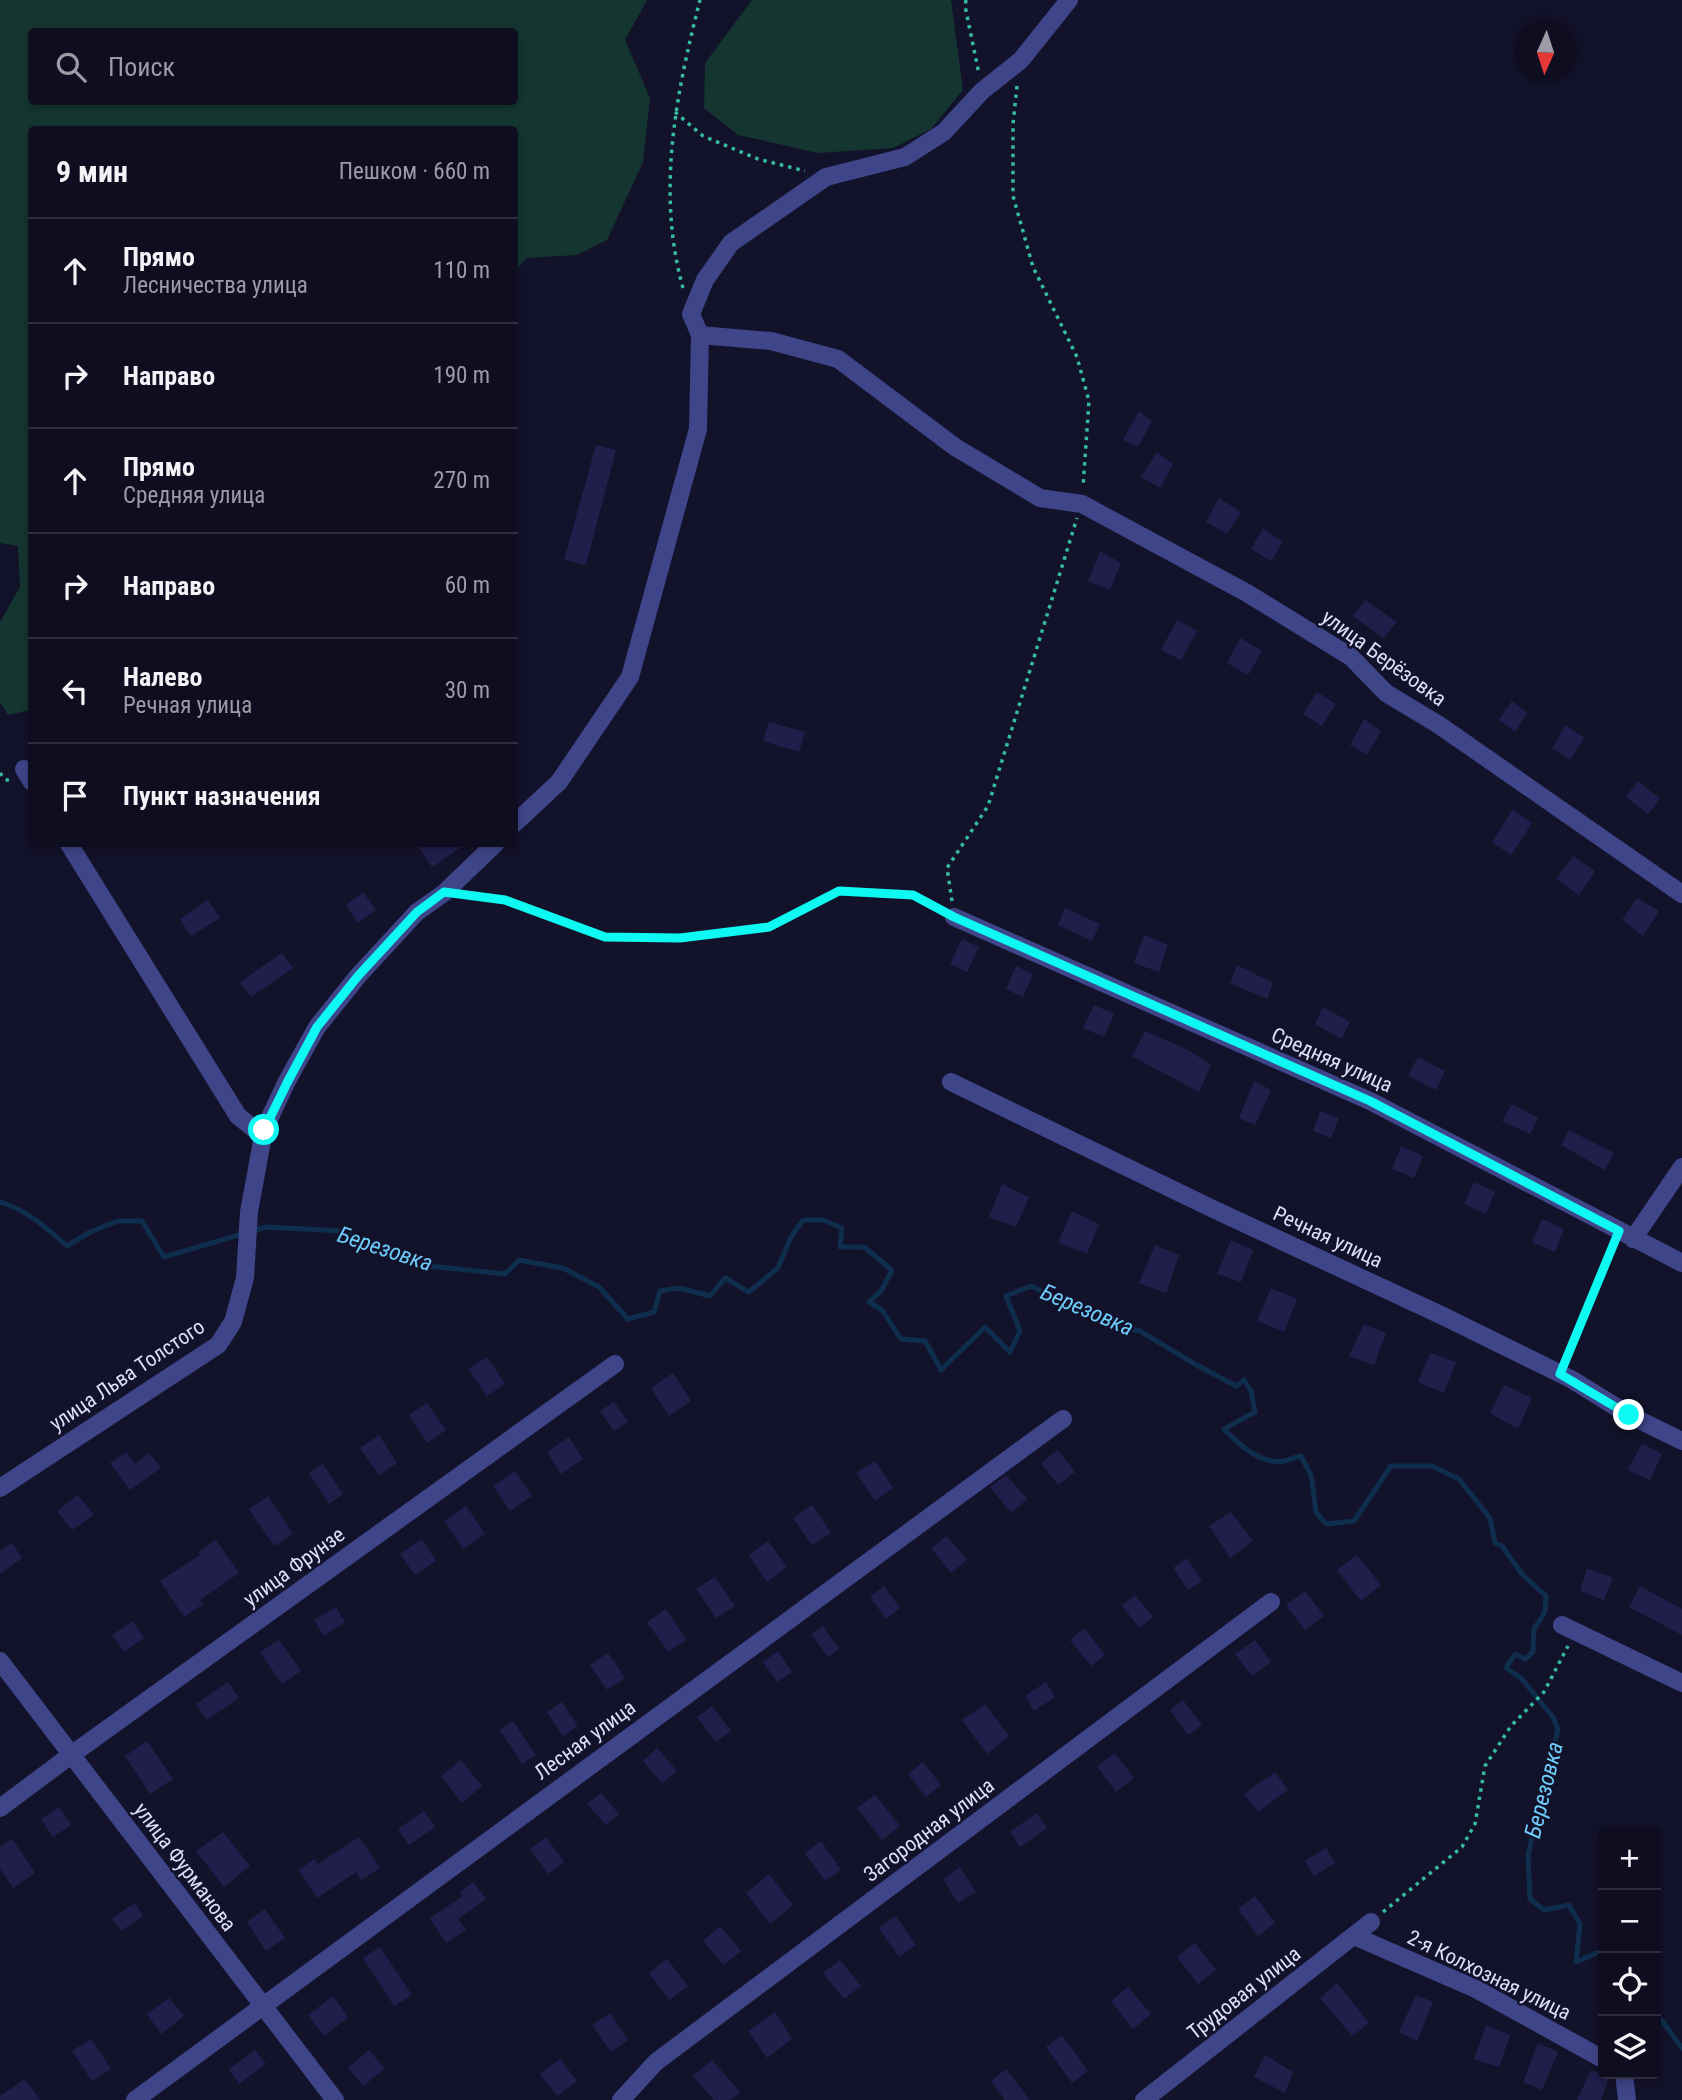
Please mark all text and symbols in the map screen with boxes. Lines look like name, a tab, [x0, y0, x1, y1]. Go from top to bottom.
north arrow	[1514, 21, 1577, 84]
search box	[28, 28, 518, 105]
icon: search	[52, 48, 90, 86]
text: Поиск	[108, 52, 175, 82]
text: 9 мин	[56, 154, 128, 189]
text: Пешком · 660 m	[339, 158, 490, 185]
text: Прямо	[123, 242, 195, 272]
icon: ahead	[56, 252, 94, 290]
text: 110 m	[433, 257, 490, 284]
text: Лесничества улица	[123, 272, 308, 299]
icon: right	[56, 357, 94, 395]
text: Направо	[123, 361, 215, 391]
text: 190 m	[433, 362, 490, 389]
text: Прямо	[123, 452, 195, 482]
icon: ahead	[56, 462, 94, 500]
text: 270 m	[433, 467, 490, 494]
text: Средняя улица	[123, 482, 265, 509]
icon: right	[56, 567, 94, 605]
text: Направо	[123, 571, 215, 601]
text: 60 m	[445, 572, 490, 599]
street label: улица Берёзовка	[1317, 605, 1451, 711]
text: Налево	[123, 662, 203, 692]
icon: left	[56, 672, 94, 710]
text: 30 m	[445, 677, 490, 704]
text: Речная улица	[123, 692, 252, 719]
icon: arrive	[56, 777, 94, 815]
text: Пункт назначения	[123, 781, 321, 811]
street label: Средняя улица	[1268, 1023, 1396, 1097]
route start	[248, 1114, 279, 1145]
street label: Речная улица	[1269, 1201, 1387, 1273]
water label: Березовка	[334, 1221, 436, 1277]
water label: Березовка	[1037, 1278, 1137, 1342]
street label: улица Льва Толстого	[45, 1314, 209, 1436]
route end	[1613, 1399, 1644, 1430]
street label: улица Фрунзе	[239, 1522, 349, 1612]
street label: Лесная улица	[530, 1695, 640, 1785]
water label: Березовка	[1519, 1739, 1569, 1841]
street label: Загородная улица	[859, 1773, 999, 1887]
street label: улица Фурманова	[129, 1798, 241, 1936]
map controls	[1598, 1827, 1661, 2079]
button: +	[1598, 1827, 1661, 1890]
button: −	[1598, 1890, 1661, 1953]
street label: 2-я Колхозная улица	[1403, 1925, 1575, 2025]
street label: Трудовая улица	[1183, 1942, 1305, 2044]
button: locate	[1598, 1953, 1661, 2016]
button: layers	[1598, 2016, 1661, 2079]

